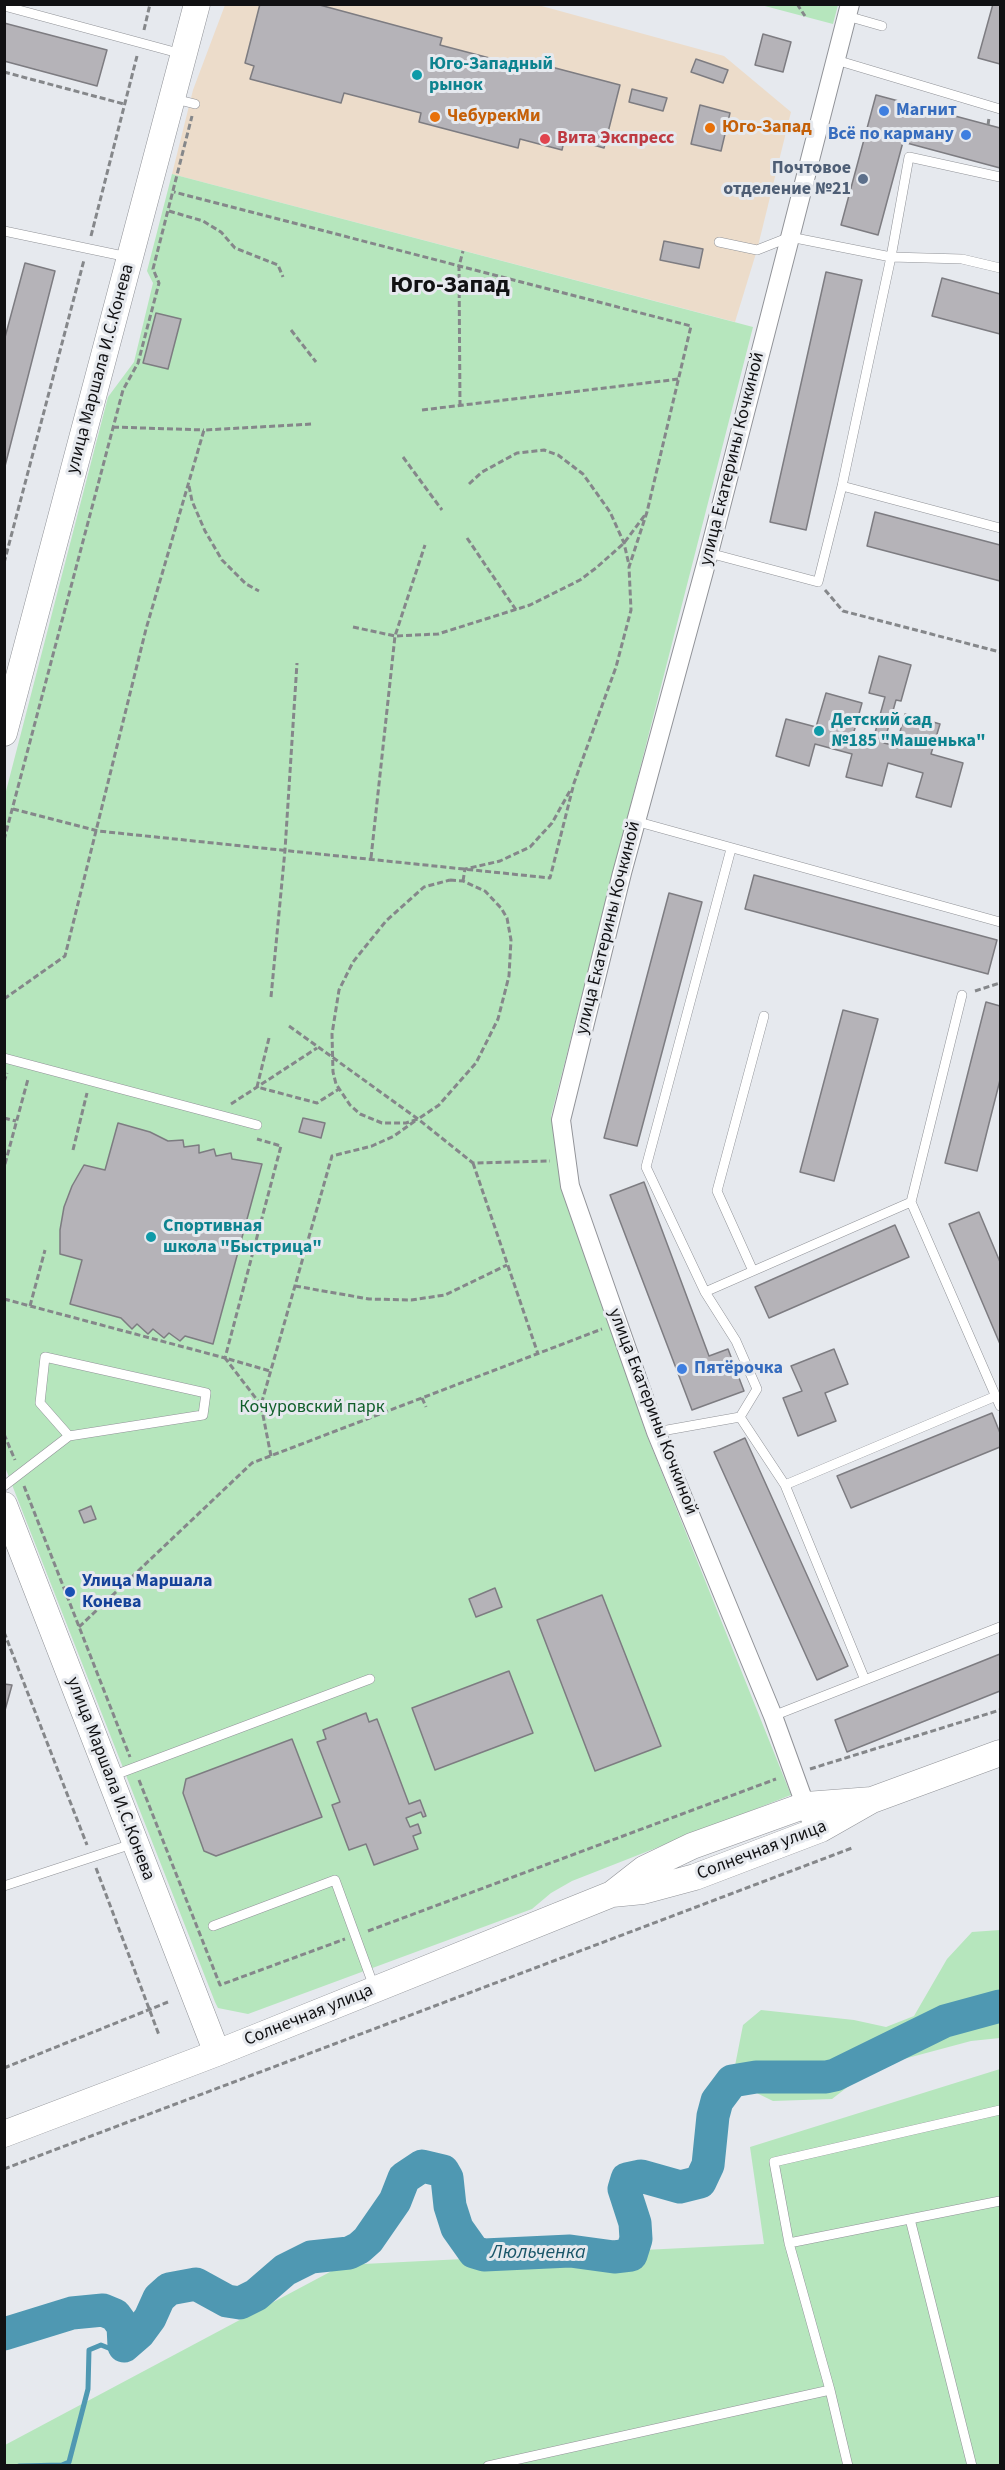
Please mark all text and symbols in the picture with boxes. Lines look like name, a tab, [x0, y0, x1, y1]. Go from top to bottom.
place label: Юго-Западный рынок	[429, 54, 553, 97]
marker: Юго-Западный рынок	[410, 68, 424, 82]
place label: Магнит	[896, 100, 957, 122]
marker: Магнит	[877, 104, 891, 118]
place label: ЧебурекМи	[447, 106, 541, 128]
marker: ЧебурекМи	[428, 110, 442, 124]
place label: Юго-Запад	[722, 117, 812, 139]
marker: Юго-Запад	[703, 121, 717, 135]
place label: Всё по карману	[828, 124, 954, 146]
place label: Вита Экспресс	[557, 128, 675, 150]
marker: Всё по карману	[959, 128, 973, 142]
marker: Вита Экспресс	[538, 132, 552, 146]
place label: Почтовое отделение №21	[723, 158, 851, 201]
marker: Почтовое отделение №21	[856, 172, 870, 186]
street label: улица Маршала И.С.Конева	[63, 262, 139, 476]
district label: Юго-Запад	[390, 273, 510, 301]
street label: улица Екатерины Кочкиной	[696, 350, 770, 568]
place label: Детский сад №185 "Машенька"	[831, 710, 986, 752]
marker: Детский сад №185 "Машенька"	[812, 724, 826, 738]
street label: улица Екатерины Кочкиной	[572, 819, 646, 1037]
place label: Спортивная школа "Быстрица"	[163, 1216, 322, 1258]
marker: Спортивная школа "Быстрица"	[144, 1230, 158, 1244]
street label: улица Екатерины Кочкиной	[603, 1306, 701, 1518]
place label: Пятёрочка	[694, 1358, 783, 1380]
marker: Пятёрочка	[675, 1362, 689, 1376]
park label: Кочуровский парк	[239, 1397, 385, 1419]
place label: Улица Маршала Конева	[82, 1571, 213, 1614]
marker: Улица Маршала Конева	[63, 1585, 77, 1599]
street label: улица Маршала И.С.Конева	[61, 1674, 159, 1884]
street label: Солнечная улица	[694, 1816, 830, 1886]
street label: Солнечная улица	[241, 1980, 377, 2052]
water label: Люльченка	[490, 2242, 586, 2266]

